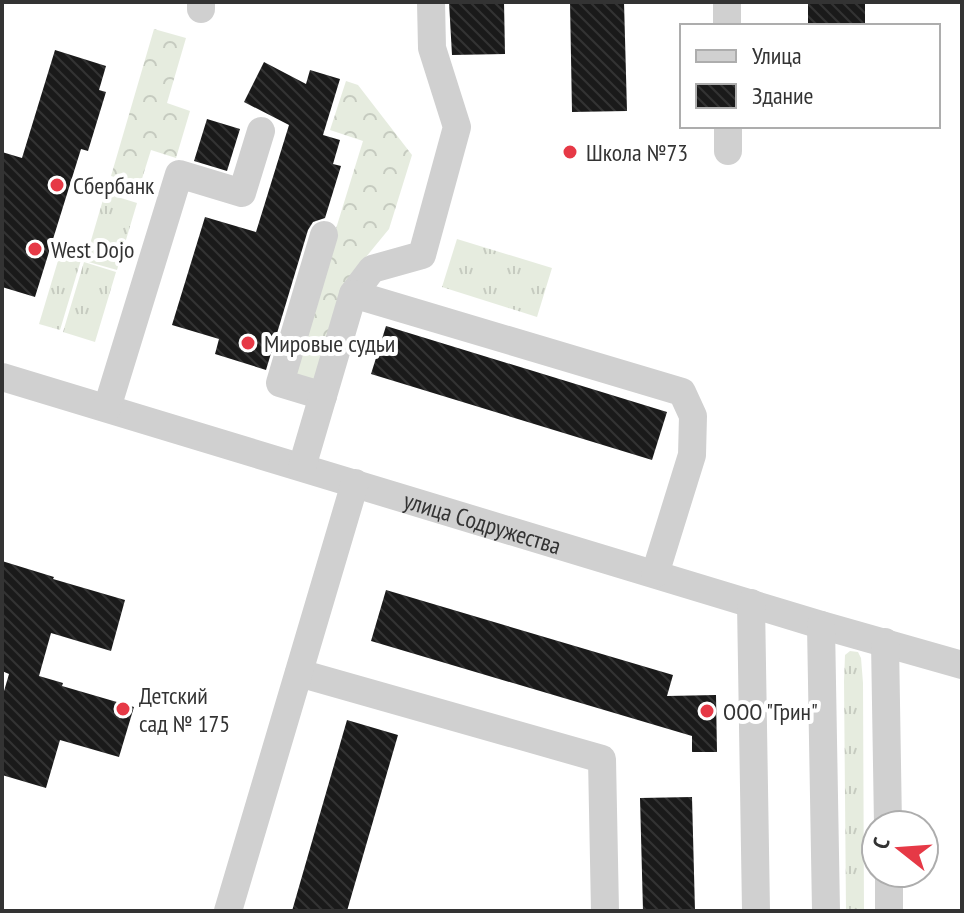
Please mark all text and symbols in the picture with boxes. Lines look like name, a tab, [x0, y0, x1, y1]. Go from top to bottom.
legend	[680, 24, 940, 128]
text: Улица	[752, 40, 802, 71]
text: Здание	[752, 80, 813, 111]
place label: Школа №73	[586, 137, 688, 168]
marker: Школа №73	[561, 143, 579, 161]
place label: Сбербанк	[73, 170, 155, 201]
marker: Сбербанк	[48, 176, 66, 194]
place label: West Dojo	[51, 234, 134, 265]
marker: West Dojo	[26, 240, 44, 258]
place label: Мировые судьи	[264, 328, 395, 359]
marker: Мировые судьи	[239, 334, 257, 352]
street label: улица Содружества	[400, 484, 565, 561]
place label: Детский сад № 175	[139, 680, 230, 739]
place label: ООО "Грин"	[723, 696, 818, 727]
marker: Детский сад № 175	[114, 700, 132, 718]
marker: ООО "Грин"	[698, 702, 716, 720]
north arrow	[860, 809, 940, 889]
text: С	[866, 834, 896, 852]

